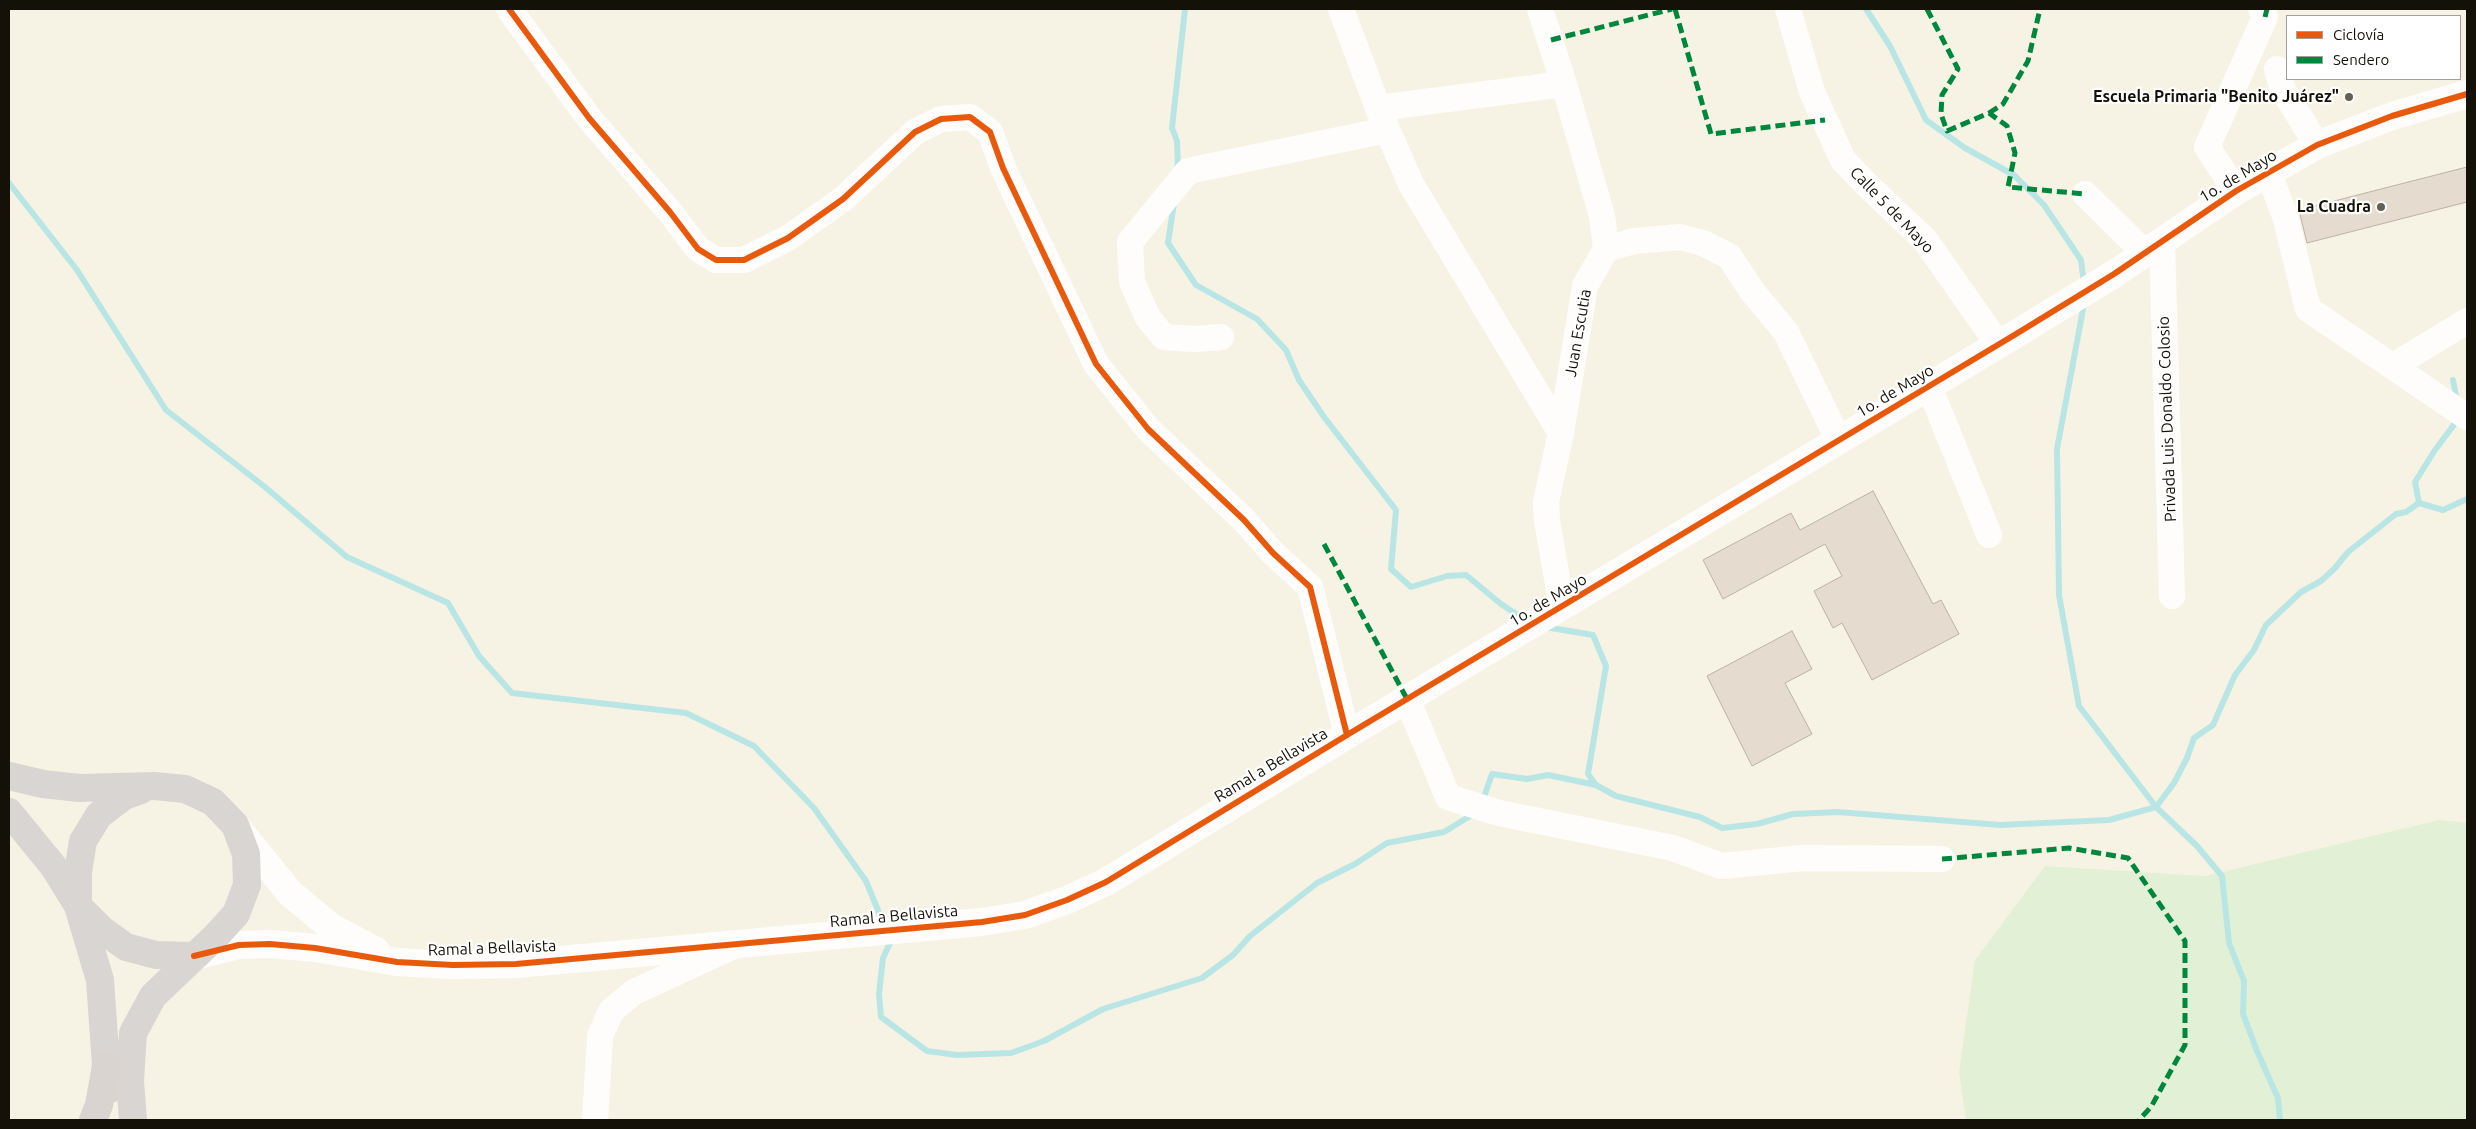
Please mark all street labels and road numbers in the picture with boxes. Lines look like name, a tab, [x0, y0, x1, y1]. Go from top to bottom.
street label: 1o. de Mayo	[2196, 145, 2280, 207]
street label: Calle 5 de Mayo	[1846, 163, 1938, 257]
street label: Juan Escutia	[1561, 288, 1595, 378]
street label: Privada Luis Donaldo Colosio	[2154, 316, 2180, 522]
street label: 1o. de Mayo	[1853, 360, 1937, 422]
street label: 1o. de Mayo	[1506, 569, 1590, 631]
street label: Ramal a Bellavista	[1211, 724, 1331, 806]
street label: Ramal a Bellavista	[829, 901, 959, 931]
street label: Ramal a Bellavista	[427, 936, 557, 960]

